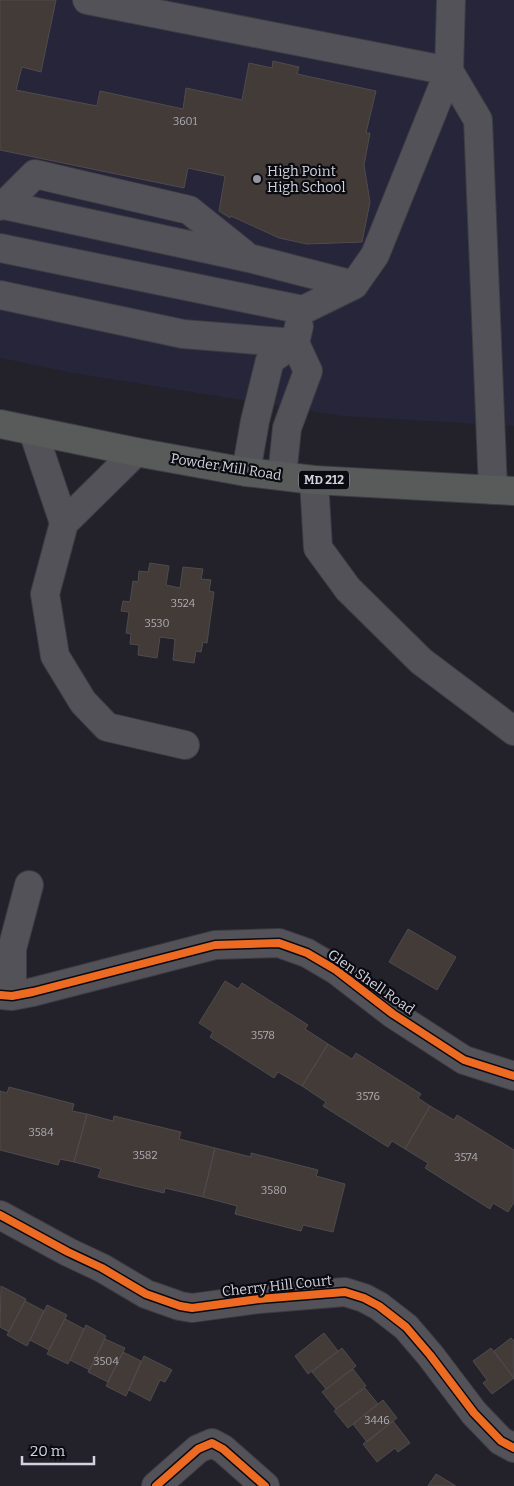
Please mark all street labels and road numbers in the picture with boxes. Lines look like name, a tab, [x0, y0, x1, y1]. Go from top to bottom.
street label: Powder Mill Road	[169, 450, 283, 484]
road number: MD 212	[299, 470, 349, 490]
street label: Glen Shell Road	[324, 946, 418, 1018]
street label: Cherry Hill Court	[221, 1272, 333, 1300]

